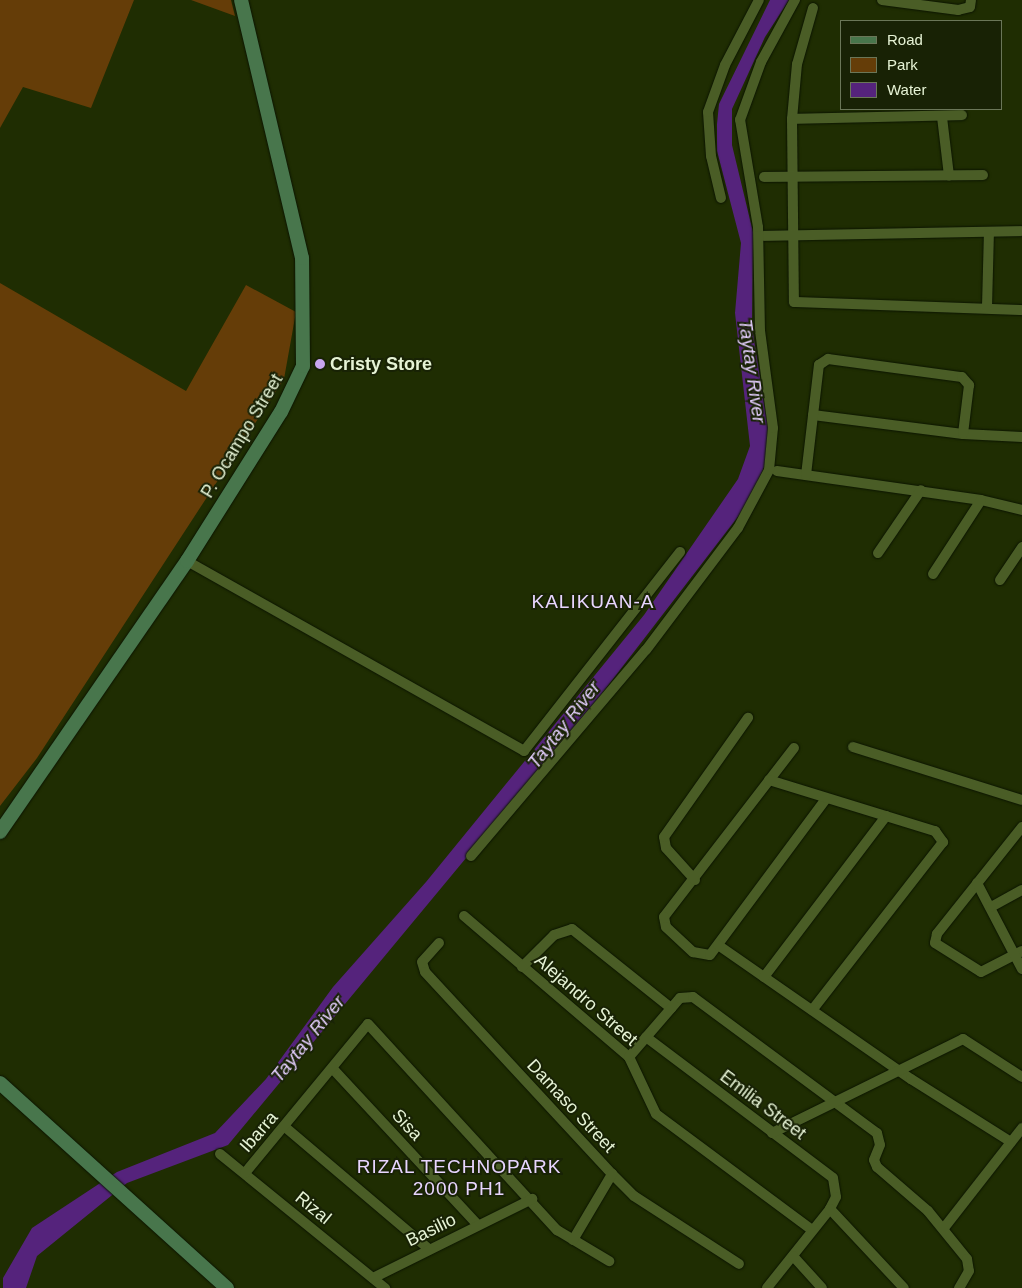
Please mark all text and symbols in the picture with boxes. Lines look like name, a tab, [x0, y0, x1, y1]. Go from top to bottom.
legend	[840, 20, 1002, 110]
text: Road	[887, 31, 923, 48]
text: Park	[887, 56, 918, 73]
text: Water	[887, 81, 926, 98]
water label: Taytay River	[733, 317, 771, 425]
place label: Cristy Store	[330, 353, 432, 375]
marker: Cristy Store	[314, 358, 326, 370]
street label: P. Ocampo Street	[196, 370, 288, 502]
district label: KALIKUAN-A	[530, 591, 656, 613]
water label: Taytay River	[523, 677, 605, 773]
street label: Alejandro Street	[530, 950, 642, 1050]
water label: Taytay River	[266, 991, 350, 1087]
street label: Damaso Street	[522, 1055, 620, 1157]
street label: Emilia Street	[716, 1066, 810, 1144]
street label: Sisa	[387, 1105, 427, 1145]
street label: Ibarra	[235, 1107, 283, 1157]
district label: RIZAL TECHNOPARK 2000 PH1	[354, 1156, 564, 1200]
street label: Rizal	[291, 1187, 335, 1229]
street label: Basilio	[402, 1209, 460, 1251]

